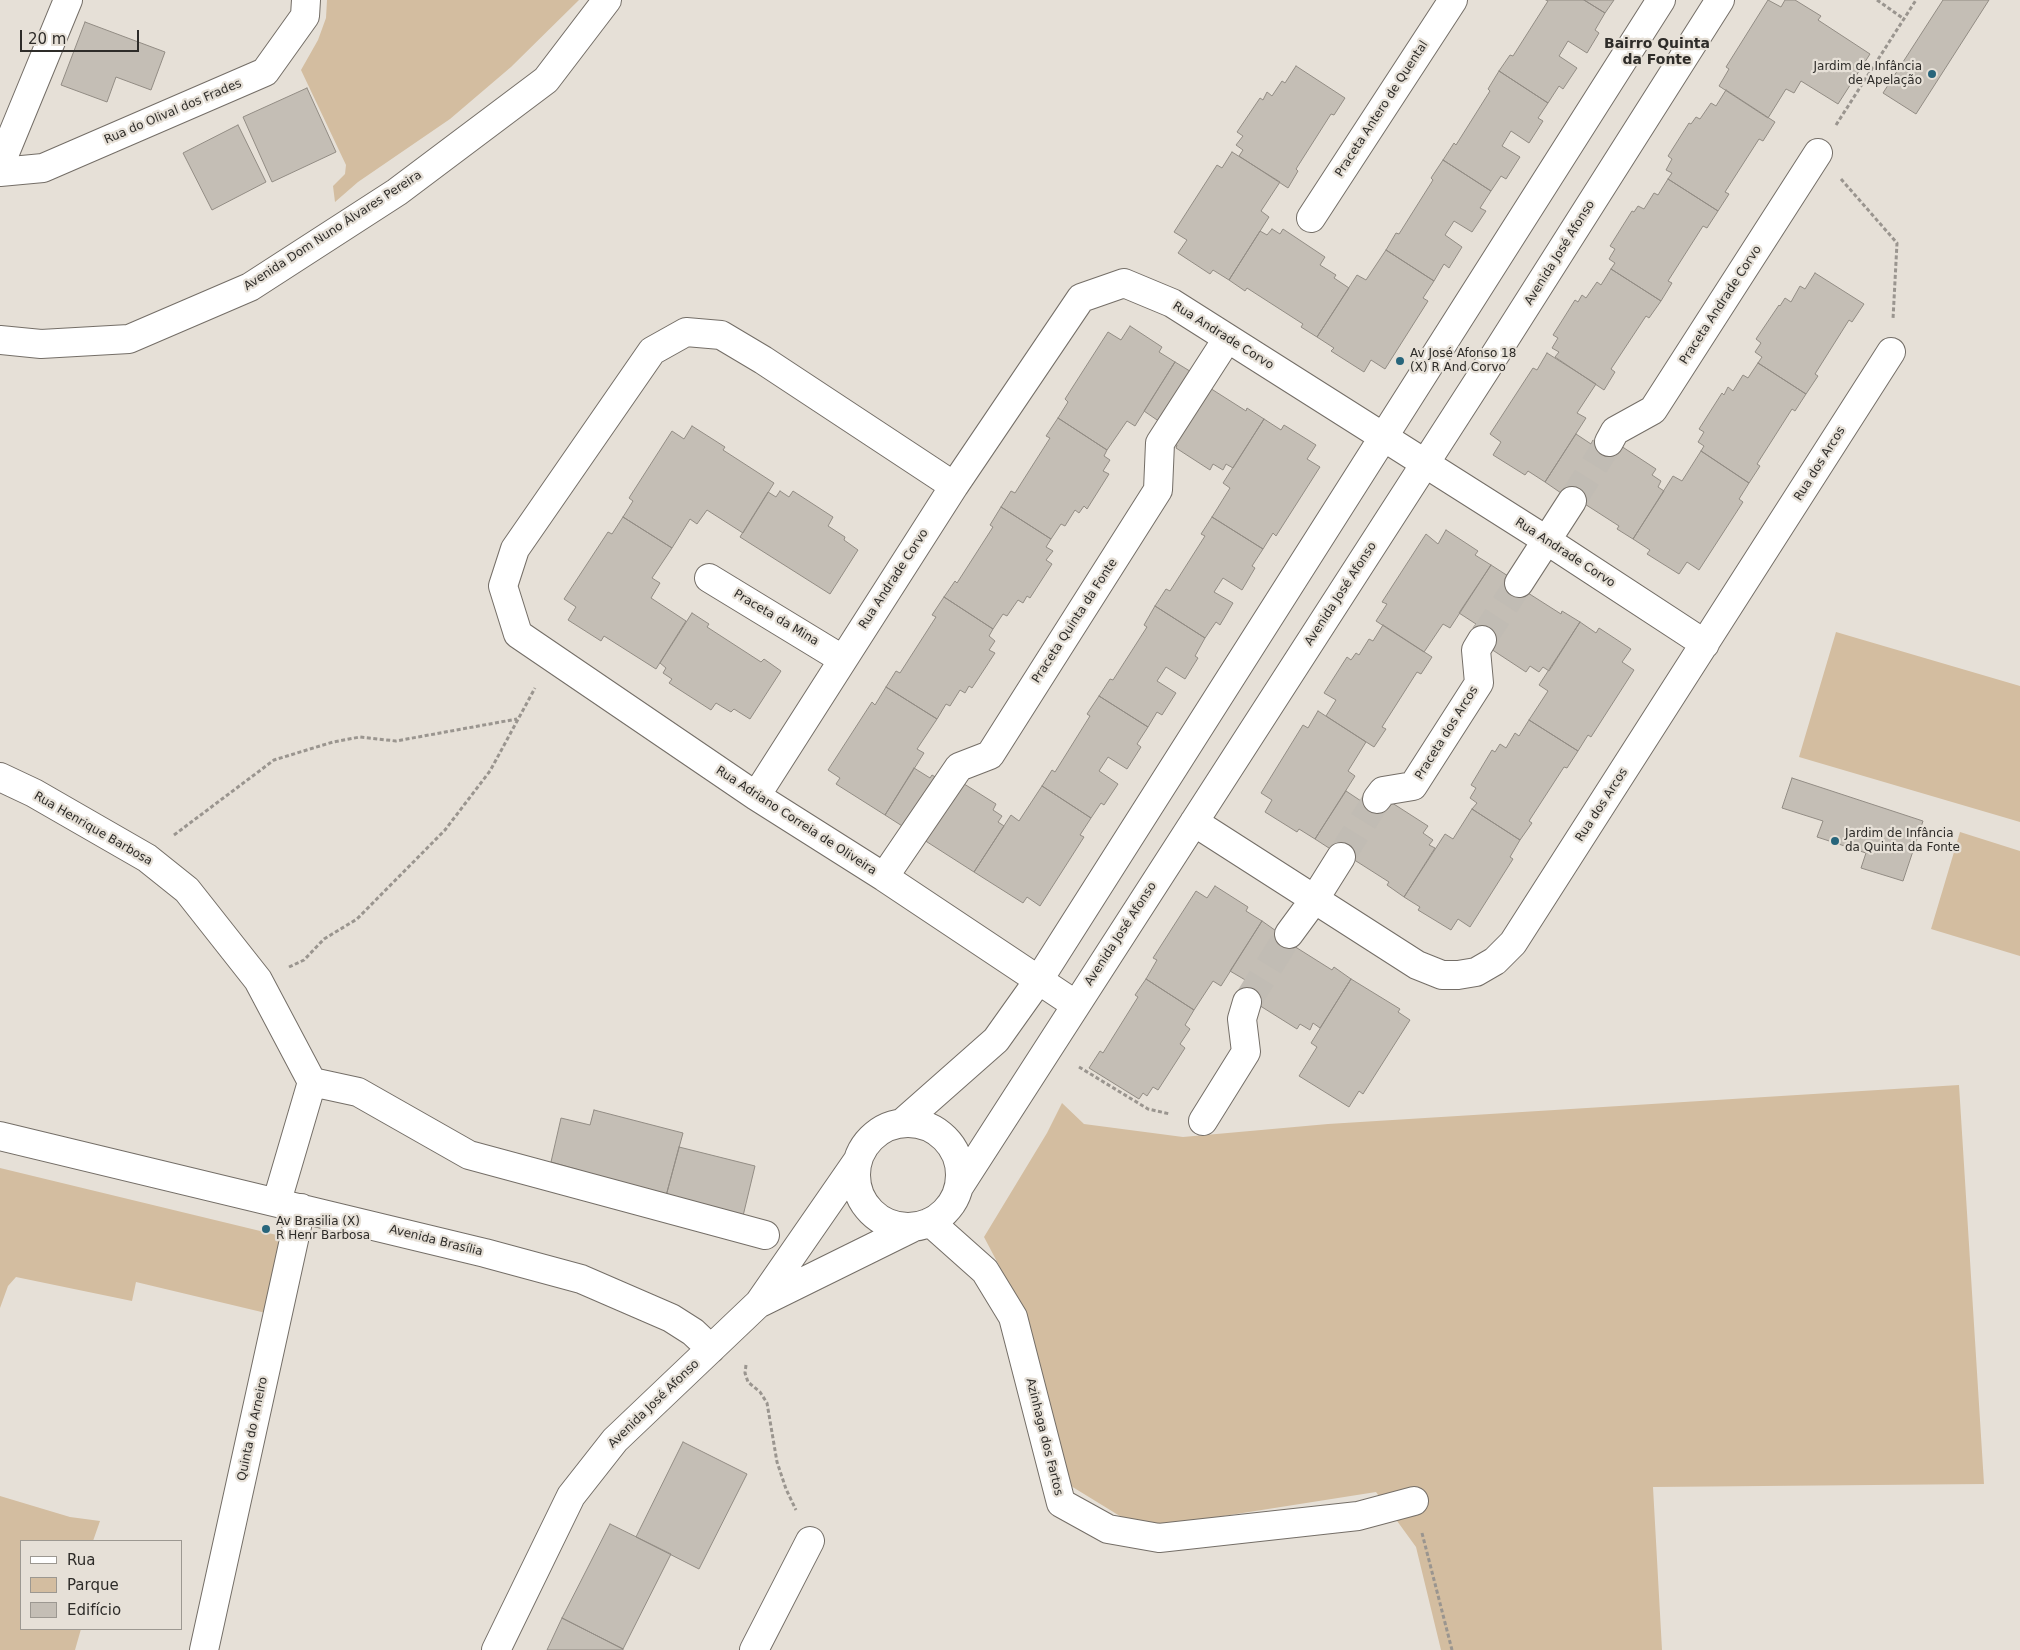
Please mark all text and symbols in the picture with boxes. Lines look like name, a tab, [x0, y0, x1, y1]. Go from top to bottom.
scale bar	[22, 20, 141, 52]
text: 20 m	[28, 30, 66, 48]
district label: Bairro Quinta da Fonte	[1604, 36, 1710, 68]
street label: Praceta Antero de Quental	[1333, 38, 1431, 180]
place label: Jardim de Infância de Apelação	[1814, 60, 1922, 88]
marker: Jardim de Infância de Apelação	[1926, 68, 1938, 80]
street label: Rua do Olival dos Frades	[102, 77, 244, 147]
street label: Avenida Dom Nuno Álvares Pereira	[241, 168, 425, 294]
street label: Avenida José Afonso	[1522, 198, 1598, 308]
street label: Praceta Andrade Corvo	[1677, 243, 1765, 367]
street label: Rua Andrade Corvo	[1170, 299, 1276, 373]
place label: Av José Afonso 18 (X) R And Corvo	[1410, 347, 1516, 375]
marker: Av José Afonso 18 (X) R And Corvo	[1394, 355, 1406, 367]
street label: Rua dos Arcos	[1791, 424, 1849, 504]
street label: Rua Andrade Corvo	[1512, 515, 1618, 591]
street label: Rua Andrade Corvo	[856, 526, 932, 632]
street label: Avenida José Afonso	[1302, 540, 1380, 648]
street label: Praceta Quinta da Fonte	[1029, 556, 1121, 686]
street label: Praceta da Mina	[731, 587, 821, 649]
street label: Praceta dos Arcos	[1412, 684, 1482, 782]
street label: Rua Adriano Correia de Oliveira	[713, 764, 879, 878]
street label: Rua dos Arcos	[1573, 766, 1631, 844]
street label: Rua Henrique Barbosa	[31, 789, 155, 869]
place label: Jardim de Infância da Quinta da Fonte	[1845, 827, 1960, 855]
marker: Jardim de Infância da Quinta da Fonte	[1829, 835, 1841, 847]
street label: Avenida José Afonso	[1082, 880, 1160, 988]
place label: Av Brasilia (X) R Henr Barbosa	[276, 1215, 370, 1243]
street label: Avenida Brasília	[388, 1222, 484, 1260]
marker: Av Brasilia (X) R Henr Barbosa	[260, 1223, 272, 1235]
street label: Avenida José Afonso	[606, 1357, 702, 1451]
street label: Quinta do Arneiro	[235, 1376, 271, 1482]
street label: Azinhaga dos Fartos	[1022, 1377, 1066, 1497]
legend	[20, 1540, 182, 1630]
text: Rua	[67, 1551, 95, 1569]
text: Parque	[67, 1576, 119, 1594]
text: Edifício	[67, 1601, 121, 1619]

